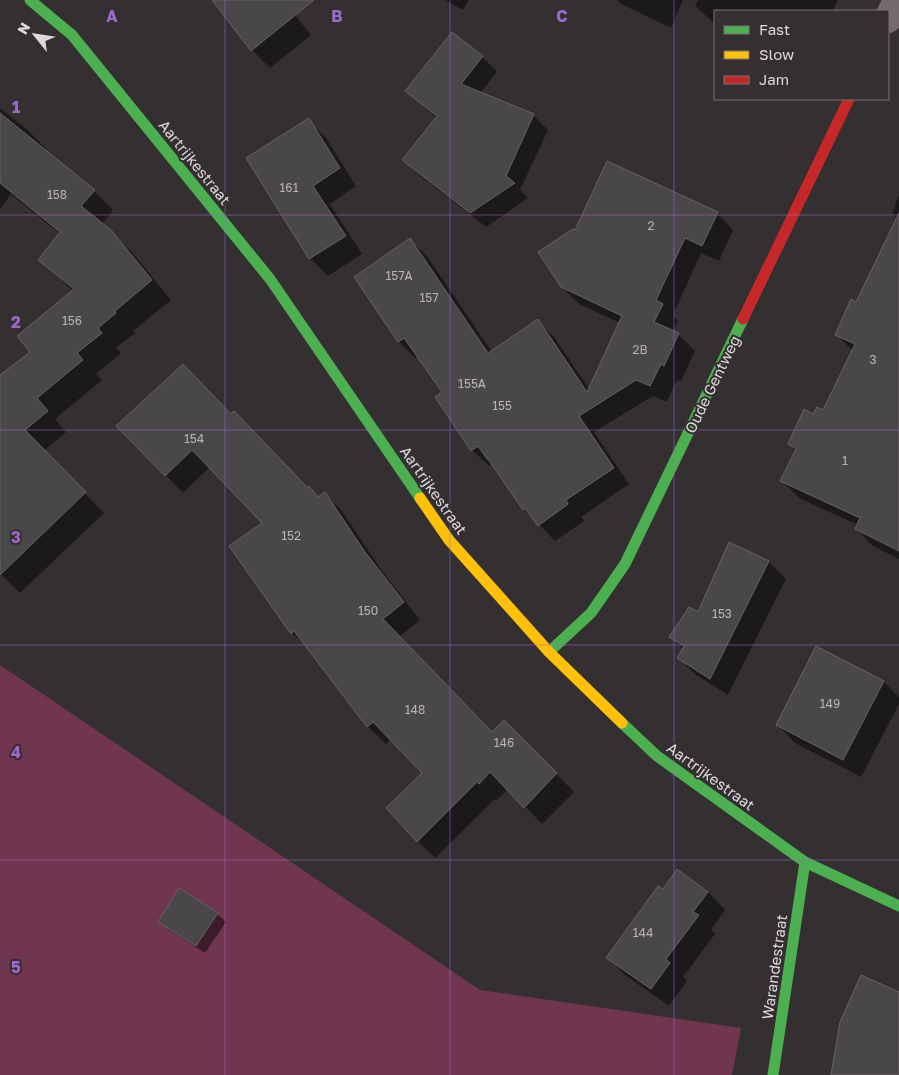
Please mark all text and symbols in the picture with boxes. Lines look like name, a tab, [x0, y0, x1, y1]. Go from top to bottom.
text: A	[106, 6, 118, 26]
text: B	[331, 6, 343, 26]
text: C	[556, 6, 568, 26]
north arrow	[10, 10, 60, 60]
legend	[714, 10, 889, 100]
text: N	[13, 19, 33, 37]
text: Fast	[759, 20, 790, 38]
text: Slow	[759, 45, 794, 63]
text: Jam	[759, 70, 789, 88]
text: 1	[12, 97, 20, 117]
street label: Aartrijkestraat	[155, 116, 235, 208]
house number: 161	[280, 180, 299, 195]
house number: 158	[47, 187, 67, 202]
house number: 2	[648, 218, 655, 233]
house number: 157A	[385, 268, 413, 283]
house number: 157	[419, 290, 439, 305]
text: 2	[11, 312, 21, 332]
house number: 156	[62, 313, 82, 328]
street label: Oude Gentweg	[681, 332, 743, 436]
house number: 2B	[632, 342, 648, 357]
house number: 3	[869, 352, 877, 367]
house number: 155A	[458, 376, 486, 391]
house number: 155	[492, 398, 512, 413]
house number: 154	[184, 431, 204, 446]
street label: Aartrijkestraat	[397, 442, 471, 538]
house number: 1	[842, 453, 848, 468]
text: 3	[11, 527, 21, 547]
house number: 152	[281, 528, 301, 543]
house number: 150	[358, 603, 378, 618]
house number: 153	[712, 606, 732, 621]
house number: 149	[820, 696, 840, 711]
house number: 148	[405, 702, 425, 717]
house number: 146	[494, 735, 514, 750]
street label: Aartrijkestraat	[664, 738, 758, 814]
text: 4	[11, 742, 21, 762]
street label: Warandestraat	[758, 913, 790, 1021]
house number: 144	[633, 925, 653, 940]
text: 5	[11, 957, 21, 977]

